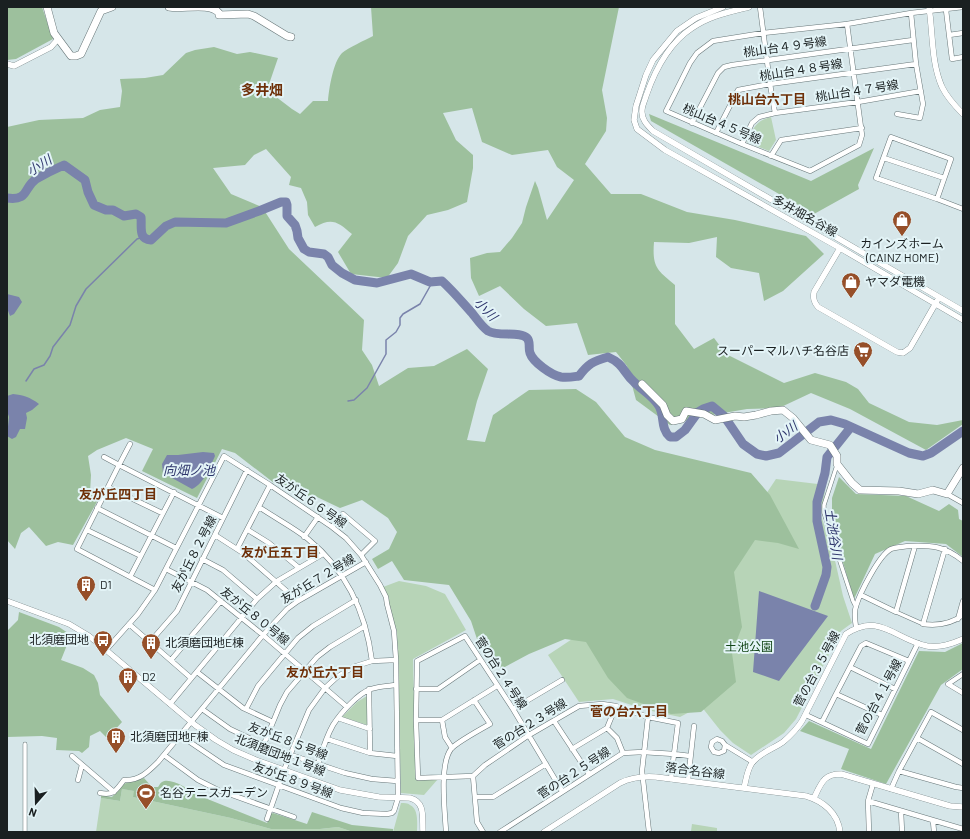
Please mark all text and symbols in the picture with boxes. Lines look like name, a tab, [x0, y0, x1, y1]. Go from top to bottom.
street label: 桃山台４９号線	[742, 33, 827, 59]
street label: 桃山台４８号線	[758, 56, 843, 82]
street label: 桃山台４７号線	[814, 77, 899, 103]
district label: 多井畑	[241, 81, 283, 98]
district label: 桃山台六丁目	[728, 91, 806, 107]
street label: 桃山台４５号線	[681, 100, 764, 146]
water label: 小川	[24, 150, 56, 179]
street label: 多井畑名谷線	[771, 192, 840, 239]
shop icon: カインズホーム (CAINZ HOME)	[891, 209, 913, 237]
place label: カインズホーム (CAINZ HOME)	[860, 236, 944, 264]
shop icon: ヤマダ電機	[840, 271, 862, 299]
place label: ヤマダ電機	[865, 274, 925, 288]
water label: 小川	[471, 294, 502, 325]
supermarket icon: スーパーマルハチ名谷店	[852, 340, 874, 368]
place label: スーパーマルハチ名谷店	[717, 343, 849, 357]
water label: 小川	[770, 417, 802, 446]
water label: 向畑ノ池	[163, 462, 217, 478]
street label: 友が丘６６号線	[273, 470, 350, 530]
district label: 友が丘四丁目	[79, 486, 157, 502]
water label: 土池谷川	[822, 507, 846, 563]
street label: 友が丘８２号線	[168, 513, 218, 594]
district label: 友が丘五丁目	[241, 544, 319, 560]
street label: 友が丘７２号線	[278, 551, 357, 606]
building icon: D1	[75, 574, 97, 602]
place label: D1	[100, 577, 112, 591]
street label: 友が丘８０号線	[219, 583, 293, 647]
street label: 菅の台３５号線	[790, 628, 842, 709]
bus stop icon: 北須磨団地	[92, 629, 114, 657]
place label: 北須磨団地	[29, 632, 89, 646]
building icon: 北須磨団地E棟	[140, 632, 162, 660]
street label: 菅の台２４号線	[473, 633, 531, 711]
place label: 北須磨団地E棟	[165, 635, 244, 649]
park label: 土池公園	[725, 639, 773, 653]
street label: 菅の台４１号線	[852, 656, 904, 737]
district label: 友が丘六丁目	[286, 664, 364, 680]
building icon: D2	[117, 666, 139, 694]
place label: D2	[142, 669, 156, 683]
street label: 菅の台２３号線	[490, 695, 569, 751]
district label: 菅の台六丁目	[590, 703, 668, 719]
street label: 友が丘８５号線	[247, 718, 330, 762]
building icon: 北須磨団地F棟	[105, 726, 127, 754]
place label: 北須磨団地F棟	[130, 729, 209, 743]
street label: 北須磨団地１号線	[233, 730, 328, 778]
street label: 菅の台２５号線	[534, 743, 612, 801]
street label: 友が丘８９号線	[251, 758, 335, 800]
street label: 落合名谷線	[664, 759, 726, 781]
sports icon: 名谷テニスガーデン	[135, 782, 157, 810]
north arrow	[16, 783, 56, 823]
place label: 名谷テニスガーデン	[160, 785, 268, 799]
text: N	[27, 806, 38, 820]

